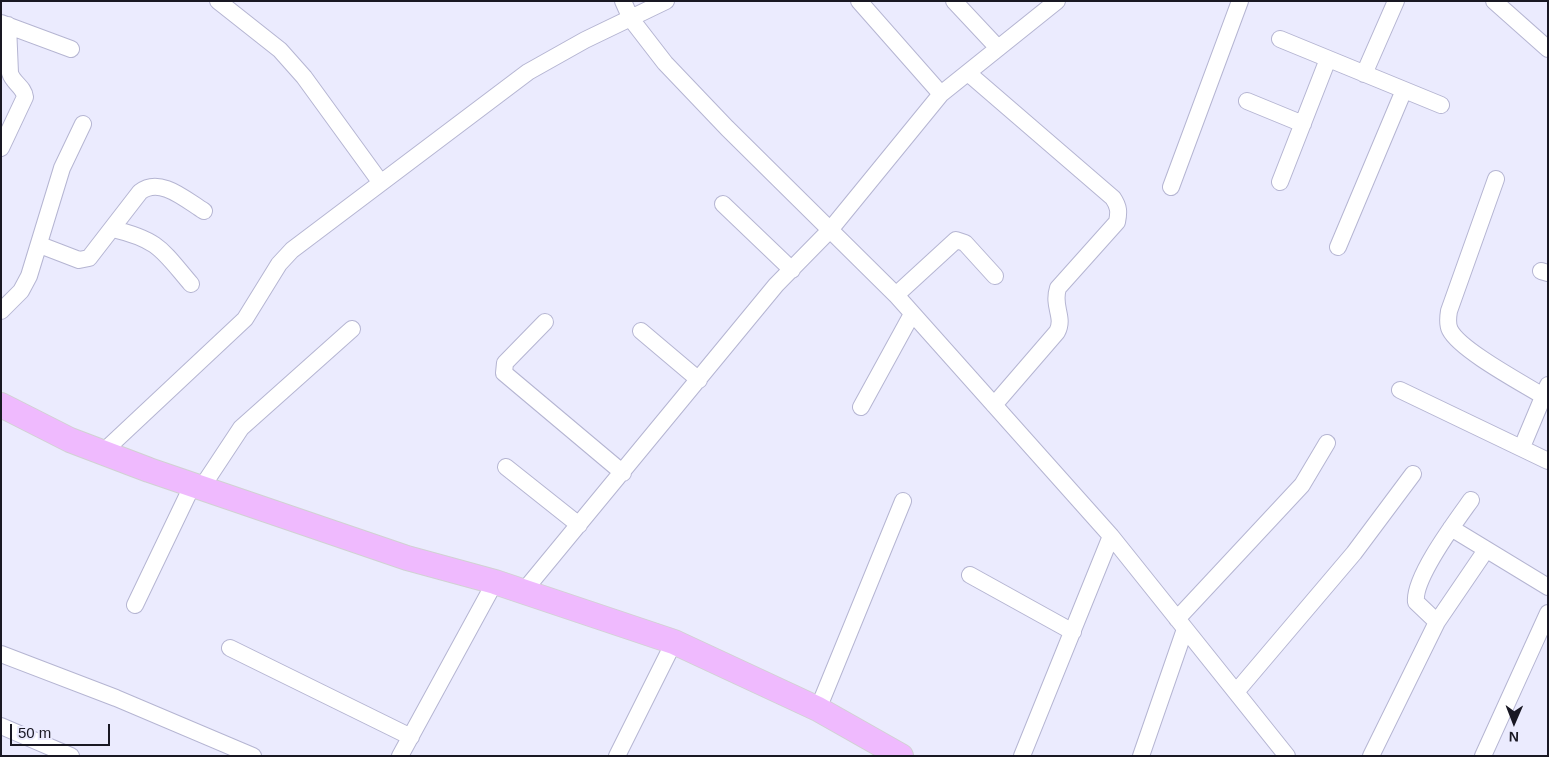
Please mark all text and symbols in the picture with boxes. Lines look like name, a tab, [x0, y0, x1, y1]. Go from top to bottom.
north arrow	[1489, 697, 1539, 747]
scale bar	[12, 714, 112, 746]
text: 50 m	[18, 724, 51, 741]
text: N	[1509, 729, 1519, 745]

